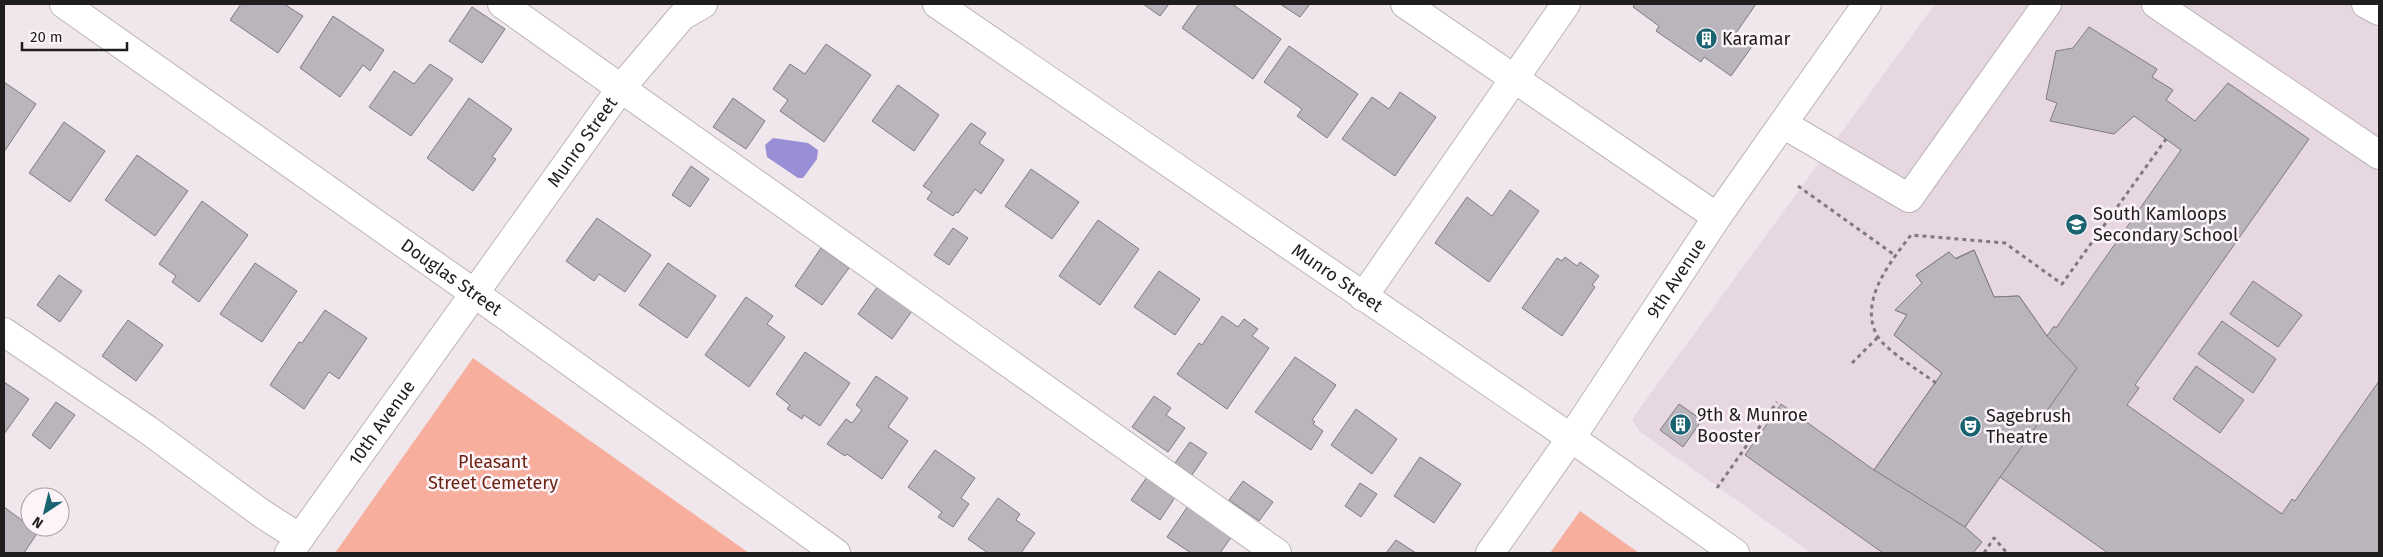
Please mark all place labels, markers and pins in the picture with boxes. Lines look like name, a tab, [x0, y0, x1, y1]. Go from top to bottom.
building icon: Karamar	[1694, 27, 1718, 51]
place label: Karamar	[1722, 28, 1791, 50]
place label: South Kamloops Secondary School	[2093, 203, 2238, 246]
school or university icon: South Kamloops Secondary School	[2065, 212, 2089, 236]
place label: 9th & Munroe Booster	[1697, 404, 1808, 447]
place label: Sagebrush Theatre	[1986, 405, 2071, 448]
building icon: 9th & Munroe Booster	[1669, 413, 1693, 437]
theatre icon: Sagebrush Theatre	[1958, 414, 1982, 438]

